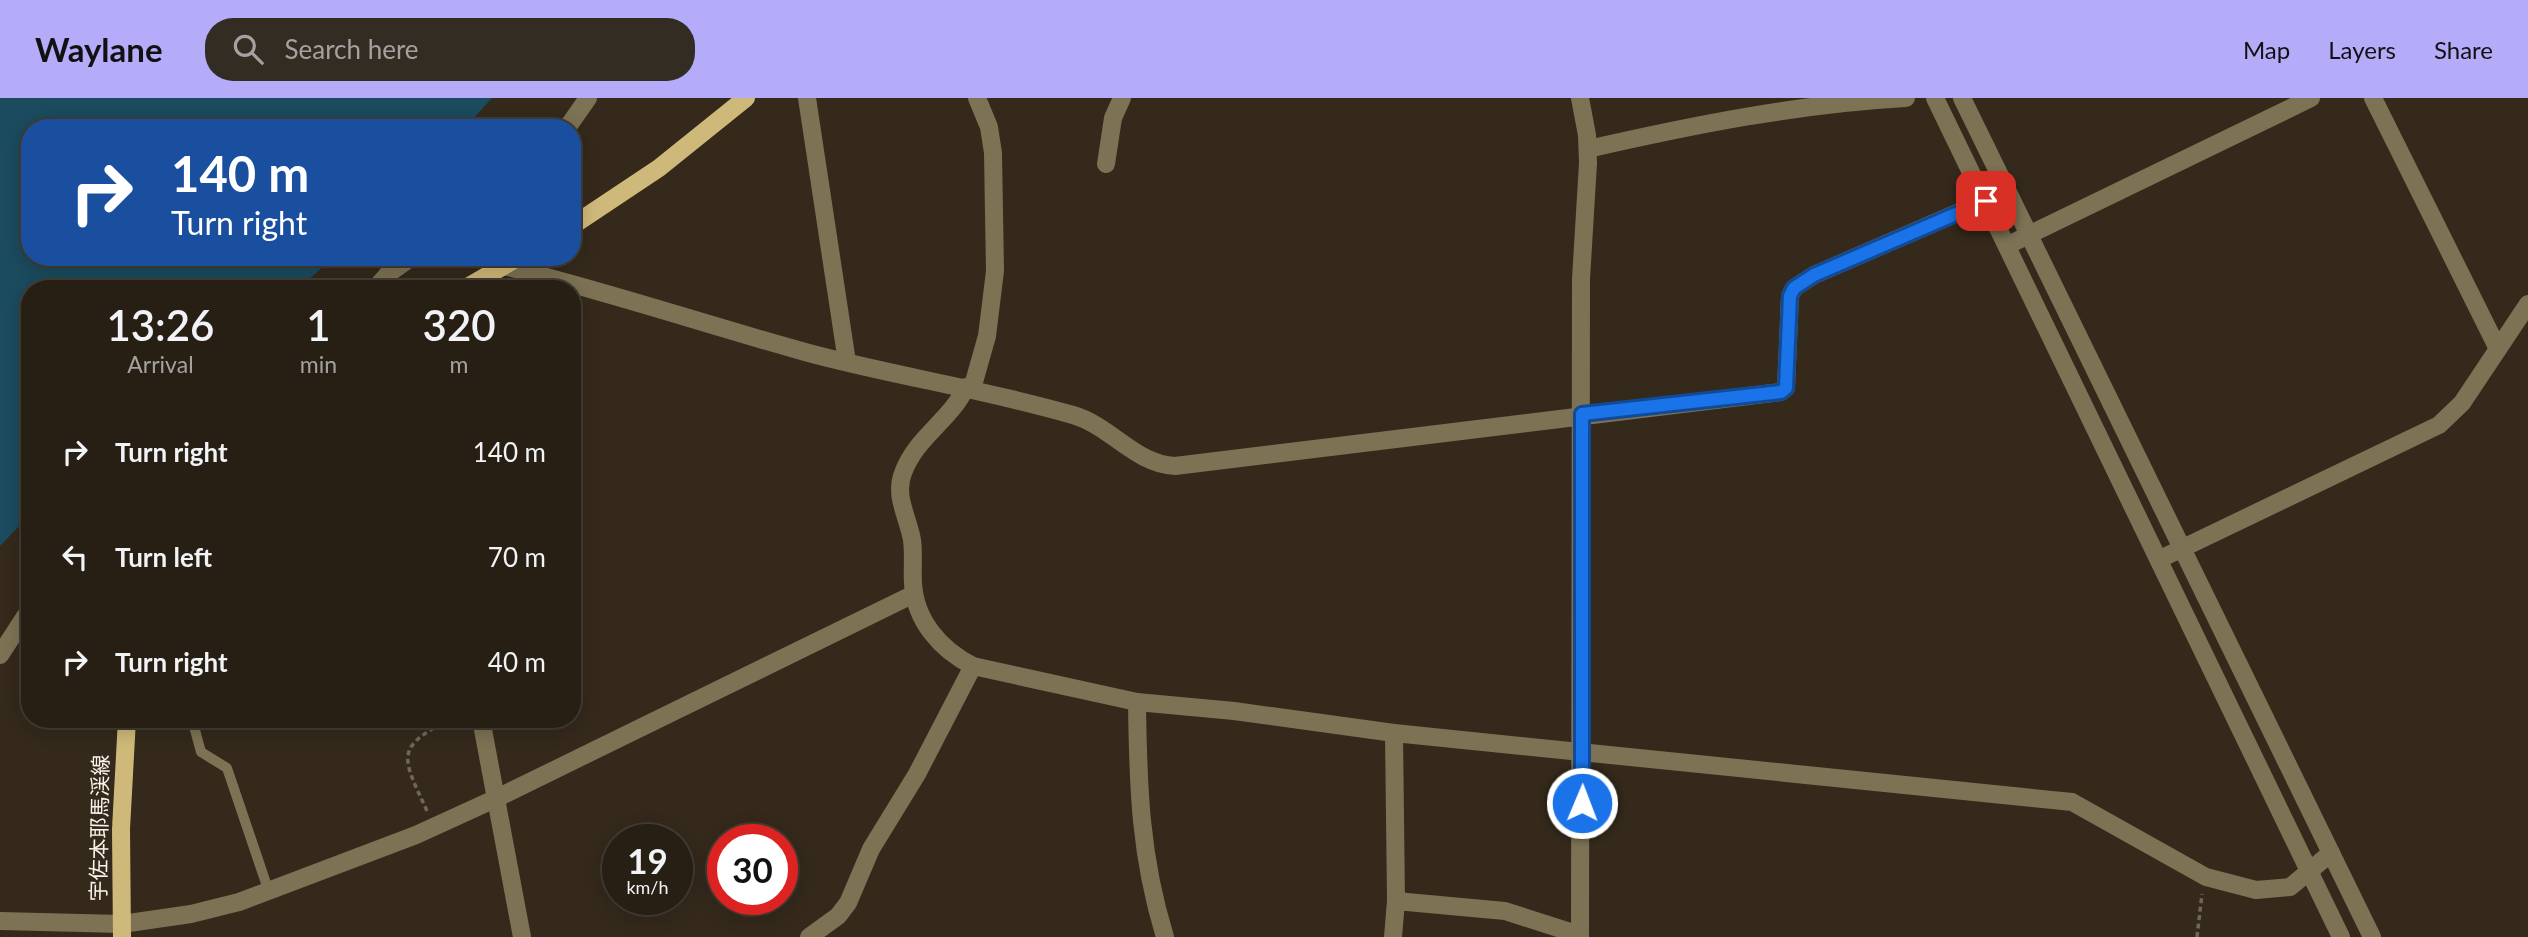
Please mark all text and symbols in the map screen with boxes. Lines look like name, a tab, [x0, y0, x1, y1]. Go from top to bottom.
search box	[205, 18, 695, 81]
text: Waylane	[35, 29, 163, 69]
icon: search	[229, 30, 267, 68]
text: Search here	[285, 33, 419, 65]
text: Map	[2243, 35, 2290, 64]
text: Layers	[2328, 35, 2396, 64]
text: Share	[2434, 35, 2493, 64]
text: 140 m	[171, 144, 309, 202]
icon: right	[56, 147, 147, 238]
pin	[1956, 171, 2016, 231]
icon: arrive	[1967, 182, 2005, 220]
text: Turn right	[171, 203, 307, 242]
text: 13:26	[106, 300, 214, 350]
text: 1	[306, 300, 331, 350]
text: 320	[423, 300, 496, 350]
text: Arrival	[127, 350, 194, 378]
text: min	[300, 350, 337, 378]
text: m	[450, 350, 469, 378]
icon: right	[56, 433, 94, 471]
text: Turn right	[115, 436, 228, 468]
text: 140 m	[473, 436, 546, 468]
icon: left	[56, 538, 94, 576]
text: Turn left	[115, 541, 212, 573]
text: 70 m	[488, 541, 546, 573]
icon: right	[56, 643, 94, 681]
text: Turn right	[115, 646, 228, 678]
text: 40 m	[488, 646, 546, 678]
street label: 宇佐本耶馬渓線	[85, 754, 112, 902]
position arrow	[1545, 766, 1619, 840]
speed limit sign: 30	[707, 824, 798, 915]
text: 19	[627, 839, 668, 881]
text: km/h	[626, 876, 669, 898]

